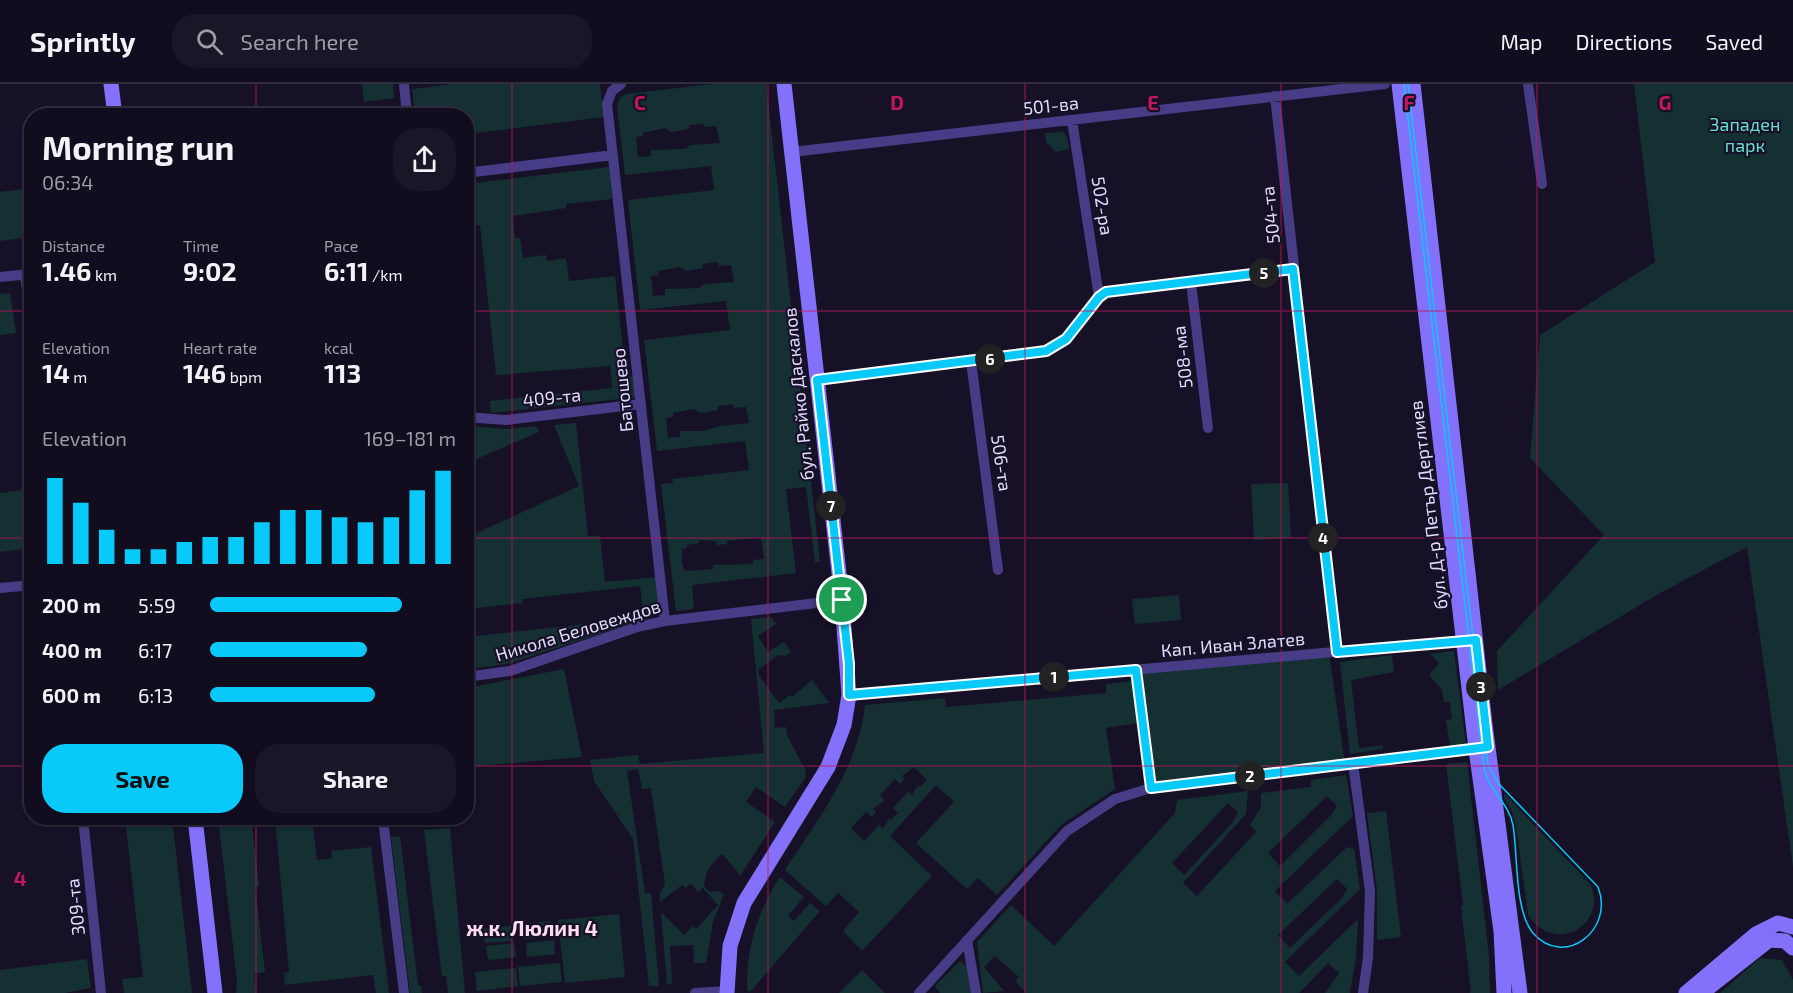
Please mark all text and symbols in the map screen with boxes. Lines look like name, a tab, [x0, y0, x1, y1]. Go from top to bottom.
search box	[172, 14, 592, 68]
text: Sprintly	[30, 24, 136, 58]
icon: search	[193, 25, 226, 58]
text: Search here	[241, 28, 359, 54]
text: Map	[1500, 29, 1543, 54]
text: Directions	[1576, 29, 1672, 54]
text: Saved	[1705, 29, 1763, 54]
text: C	[634, 90, 646, 114]
text: D	[890, 90, 904, 114]
text: E	[1147, 90, 1159, 114]
text: F	[1403, 90, 1415, 114]
text: G	[1659, 90, 1671, 114]
street label: 501-ва	[1022, 91, 1080, 119]
park label: Западен парк	[1710, 113, 1780, 156]
text: Morning run	[42, 127, 234, 167]
button: share	[393, 128, 456, 191]
text: 06:34	[42, 170, 94, 194]
street label: 502-ра	[1087, 175, 1118, 237]
street label: 504-та	[1256, 185, 1284, 245]
text: Distance	[42, 236, 105, 255]
text: Time	[183, 236, 219, 255]
text: Pace	[324, 236, 358, 255]
text: 1.46	[42, 255, 91, 286]
text: 9:02	[183, 255, 237, 286]
text: 6:11	[324, 255, 369, 286]
pin: 5	[1249, 258, 1279, 288]
text: 5	[1260, 263, 1268, 282]
text: km	[91, 265, 117, 284]
text: /km	[369, 265, 403, 284]
street label: бул. Райко Даскалов	[778, 307, 818, 482]
street label: 508-ма	[1167, 325, 1197, 390]
text: Elevation	[42, 338, 110, 357]
text: Heart rate	[183, 338, 257, 357]
text: kcal	[324, 338, 353, 357]
pin: 6	[975, 344, 1005, 374]
street label: Батошево	[607, 347, 637, 433]
text: 6	[985, 349, 995, 368]
text: 14	[42, 357, 70, 388]
text: 146	[183, 357, 226, 388]
text: 113	[324, 357, 361, 388]
text: m	[70, 367, 87, 386]
text: bpm	[226, 367, 262, 386]
street label: 409-та	[522, 383, 582, 411]
street label: бул. Д-р Петър Дертлиев	[1404, 399, 1452, 611]
text: Elevation	[42, 426, 127, 450]
text: 169–181 m	[364, 426, 456, 450]
street label: 506-та	[987, 433, 1017, 493]
pin: 7	[816, 491, 846, 521]
text: 7	[827, 496, 835, 515]
pin: 4	[1308, 523, 1338, 553]
text: 4	[1318, 528, 1328, 547]
pin	[816, 574, 867, 625]
icon: arrive	[825, 583, 858, 616]
text: 200 m	[42, 593, 101, 617]
text: 5:59	[138, 593, 176, 617]
street label: Никола Беловеждов	[492, 594, 663, 666]
street label: Кап. Иван Златев	[1160, 627, 1306, 661]
text: 400 m	[42, 638, 102, 662]
text: 6:17	[138, 638, 172, 662]
pin: 1	[1039, 662, 1069, 692]
text: 1	[1051, 667, 1057, 686]
pin: 3	[1466, 672, 1496, 702]
text: 3	[1476, 677, 1486, 696]
text: 600 m	[42, 683, 101, 707]
text: 6:13	[138, 683, 173, 707]
button: Save	[42, 744, 243, 813]
button: Share	[255, 744, 456, 813]
pin: 2	[1235, 761, 1265, 791]
text: 2	[1245, 766, 1255, 785]
text: 4	[14, 866, 27, 890]
street label: 309-та	[61, 877, 89, 937]
district label: ж.к. Люлин 4	[466, 915, 598, 940]

